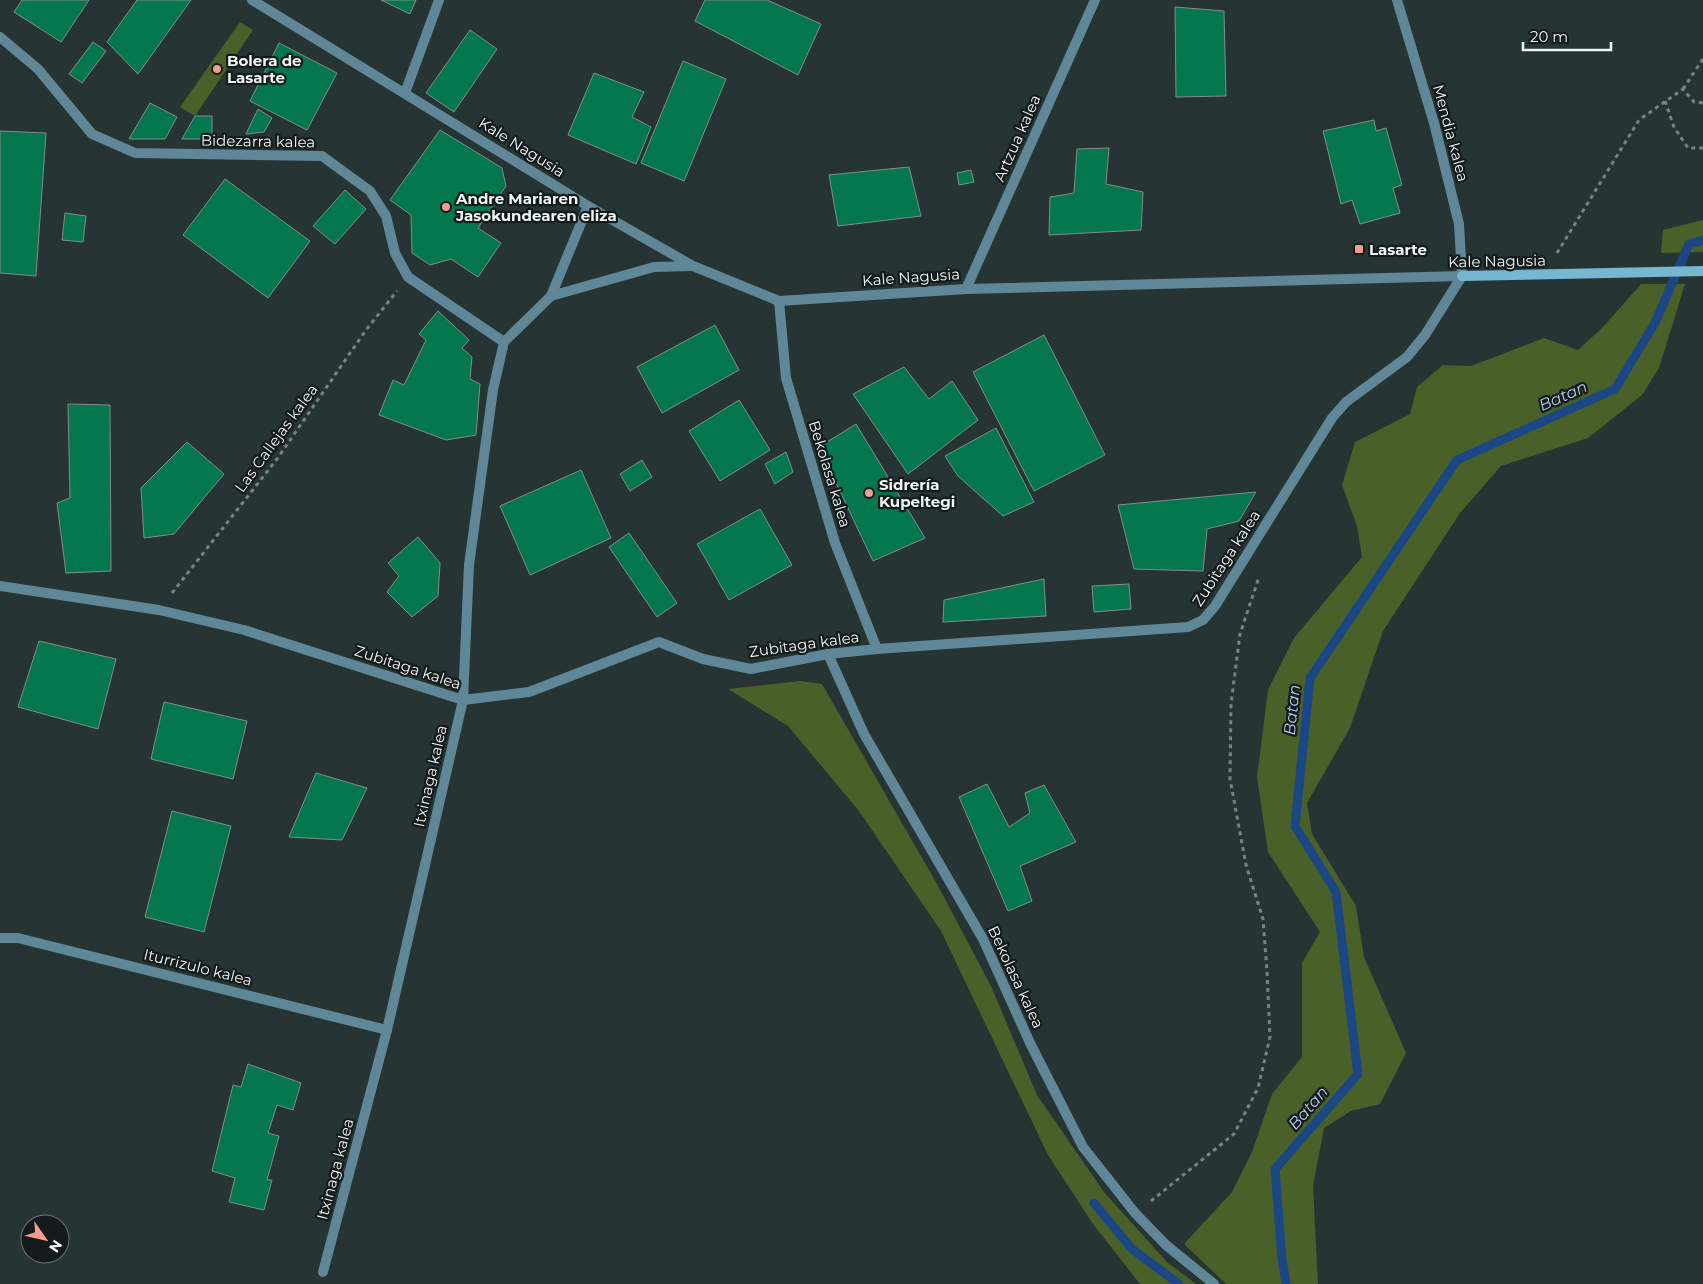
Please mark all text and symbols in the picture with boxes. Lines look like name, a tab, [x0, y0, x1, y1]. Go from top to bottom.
scale bar	[1523, 20, 1610, 52]
text: 20 m	[1530, 27, 1568, 46]
place label: Bolera de Lasarte	[227, 51, 302, 87]
marker: Bolera de Lasarte	[211, 63, 223, 75]
street label: Mendia kalea	[1429, 82, 1473, 184]
street label: Artzua kalea	[989, 92, 1045, 184]
street label: Kale Nagusia	[475, 113, 569, 181]
street label: Bidezarra kalea	[201, 131, 315, 151]
place label: Andre Mariaren Jasokundearen eliza	[455, 189, 617, 225]
marker: Andre Mariaren Jasokundearen eliza	[440, 201, 452, 213]
place label: Lasarte	[1369, 240, 1427, 259]
marker: Lasarte	[1353, 243, 1365, 255]
street label: Kale Nagusia	[1448, 251, 1546, 271]
street label: Kale Nagusia	[861, 264, 961, 290]
water label: Batan	[1536, 377, 1590, 415]
street label: Las Callejas kalea	[230, 380, 322, 496]
street label: Bekolasa kalea	[805, 418, 855, 530]
place label: Sidrería Kupeltegi	[879, 475, 955, 511]
marker: Sidrería Kupeltegi	[863, 487, 875, 499]
street label: Zubitaga kalea	[1188, 506, 1264, 610]
street label: Zubitaga kalea	[748, 627, 860, 661]
street label: Zubitaga kalea	[352, 641, 464, 693]
water label: Batan	[1280, 684, 1304, 736]
street label: Itxinaga kalea	[409, 723, 451, 829]
street label: Bekolasa kalea	[984, 923, 1048, 1031]
street label: Iturrizulo kalea	[142, 944, 254, 990]
water label: Batan	[1284, 1083, 1332, 1133]
street label: Itxinaga kalea	[312, 1116, 358, 1222]
north arrow	[20, 1214, 70, 1264]
text: N	[45, 1237, 66, 1256]

